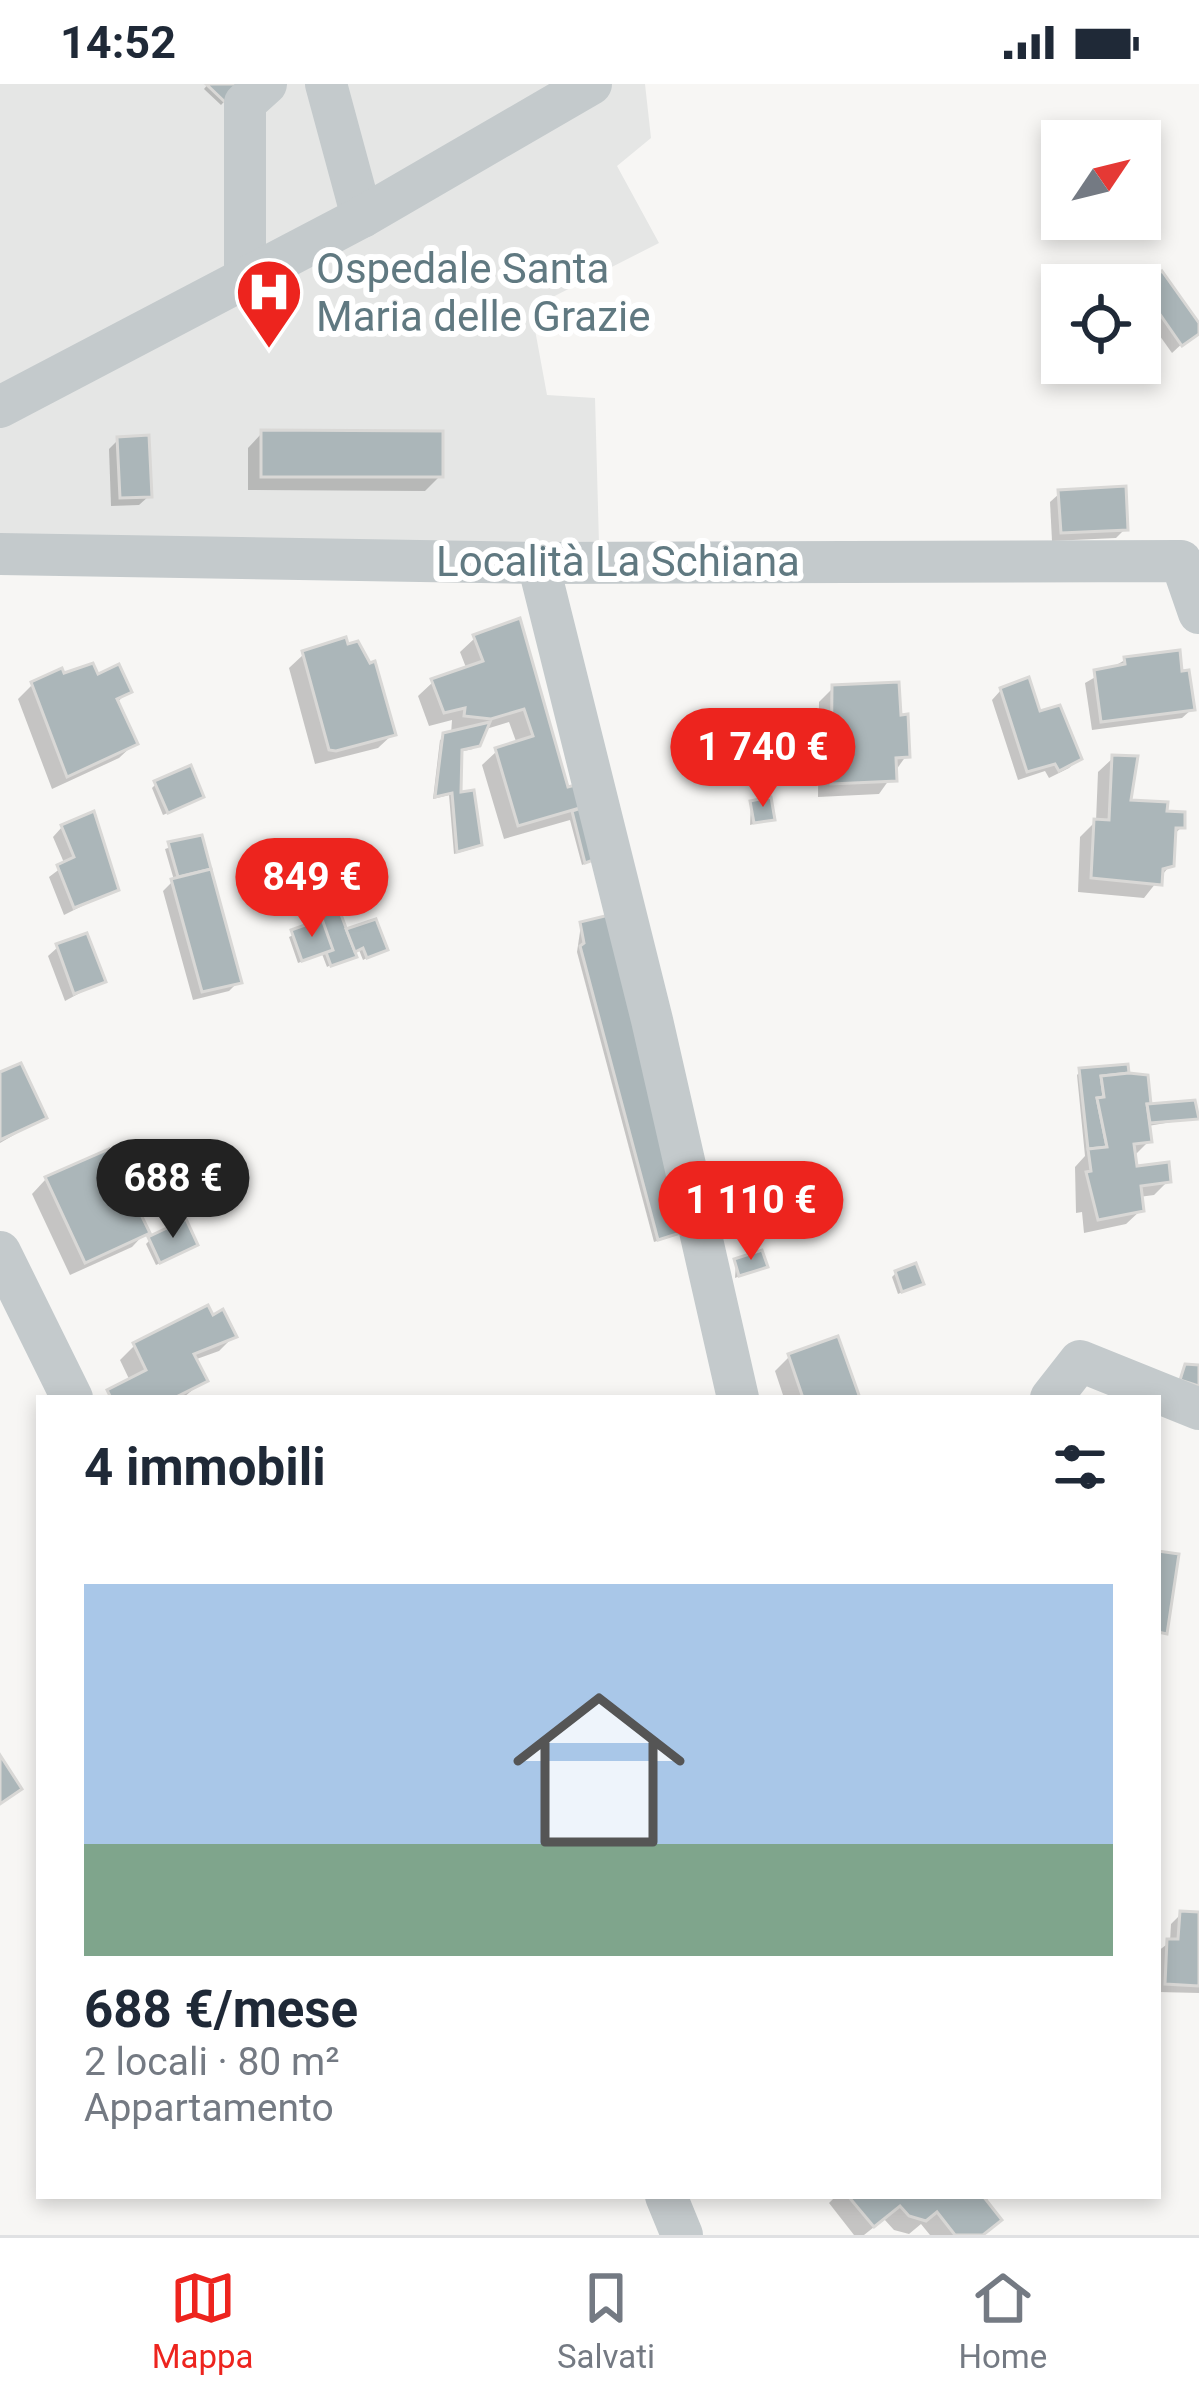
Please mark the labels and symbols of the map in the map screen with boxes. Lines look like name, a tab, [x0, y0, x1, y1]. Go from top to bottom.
north arrow	[1041, 120, 1161, 240]
place label: Ospedale Santa Maria delle Grazie	[316, 244, 650, 341]
hospital icon: Ospedale Santa Maria delle Grazie	[234, 257, 304, 351]
street label: Località La Schiana	[436, 537, 800, 586]
pin: 1 740 €	[652, 708, 874, 810]
pin: 849 €	[228, 838, 396, 940]
pin: 688 €	[89, 1139, 257, 1241]
pin: 1 110 €	[640, 1161, 862, 1263]

